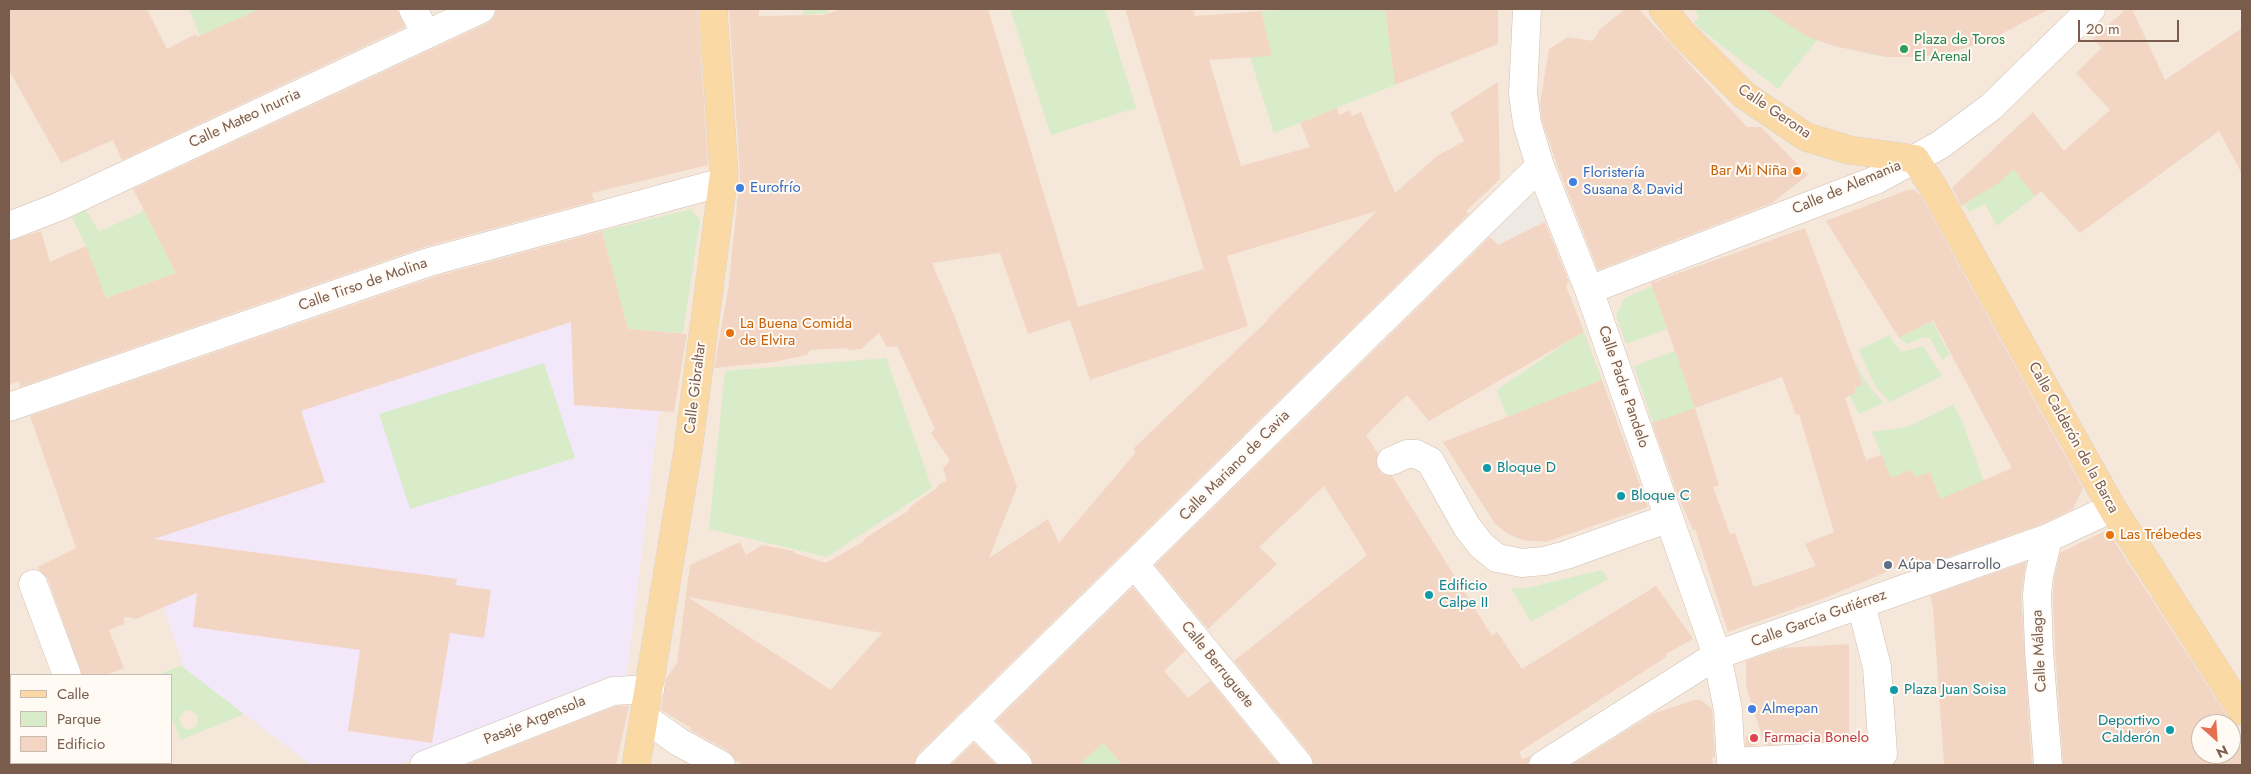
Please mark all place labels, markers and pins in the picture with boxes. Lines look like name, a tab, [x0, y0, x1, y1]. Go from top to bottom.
place label: Plaza de Toros El Arenal	[1914, 31, 2005, 66]
marker: Plaza de Toros El Arenal	[1898, 43, 1910, 55]
place label: Bar Mi Niña	[1711, 162, 1787, 180]
place label: Floristería Susana & David	[1583, 164, 1683, 199]
marker: Bar Mi Niña	[1791, 165, 1803, 177]
marker: Floristería Susana & David	[1567, 176, 1579, 188]
place label: Eurofrío	[750, 179, 801, 197]
marker: Eurofrío	[734, 182, 746, 194]
place label: La Buena Comida de Elvira	[740, 315, 852, 350]
marker: La Buena Comida de Elvira	[724, 327, 736, 339]
place label: Bloque D	[1497, 459, 1556, 477]
marker: Bloque D	[1481, 462, 1493, 474]
place label: Bloque C	[1631, 487, 1690, 505]
marker: Bloque C	[1615, 490, 1627, 502]
place label: Las Trébedes	[2120, 526, 2202, 544]
marker: Las Trébedes	[2104, 529, 2116, 541]
place label: Aúpa Desarrollo	[1898, 556, 2001, 574]
marker: Aúpa Desarrollo	[1882, 559, 1894, 571]
place label: Edificio Calpe II	[1439, 577, 1488, 612]
marker: Edificio Calpe II	[1423, 589, 1435, 601]
place label: Plaza Juan Soisa	[1904, 681, 2006, 699]
marker: Plaza Juan Soisa	[1888, 684, 1900, 696]
place label: Almepan	[1762, 700, 1818, 718]
marker: Almepan	[1746, 703, 1758, 715]
place label: Deportivo Calderón	[2098, 712, 2160, 747]
marker: Deportivo Calderón	[2164, 724, 2176, 736]
place label: Farmacia Bonelo	[1764, 729, 1869, 747]
marker: Farmacia Bonelo	[1748, 732, 1760, 744]

